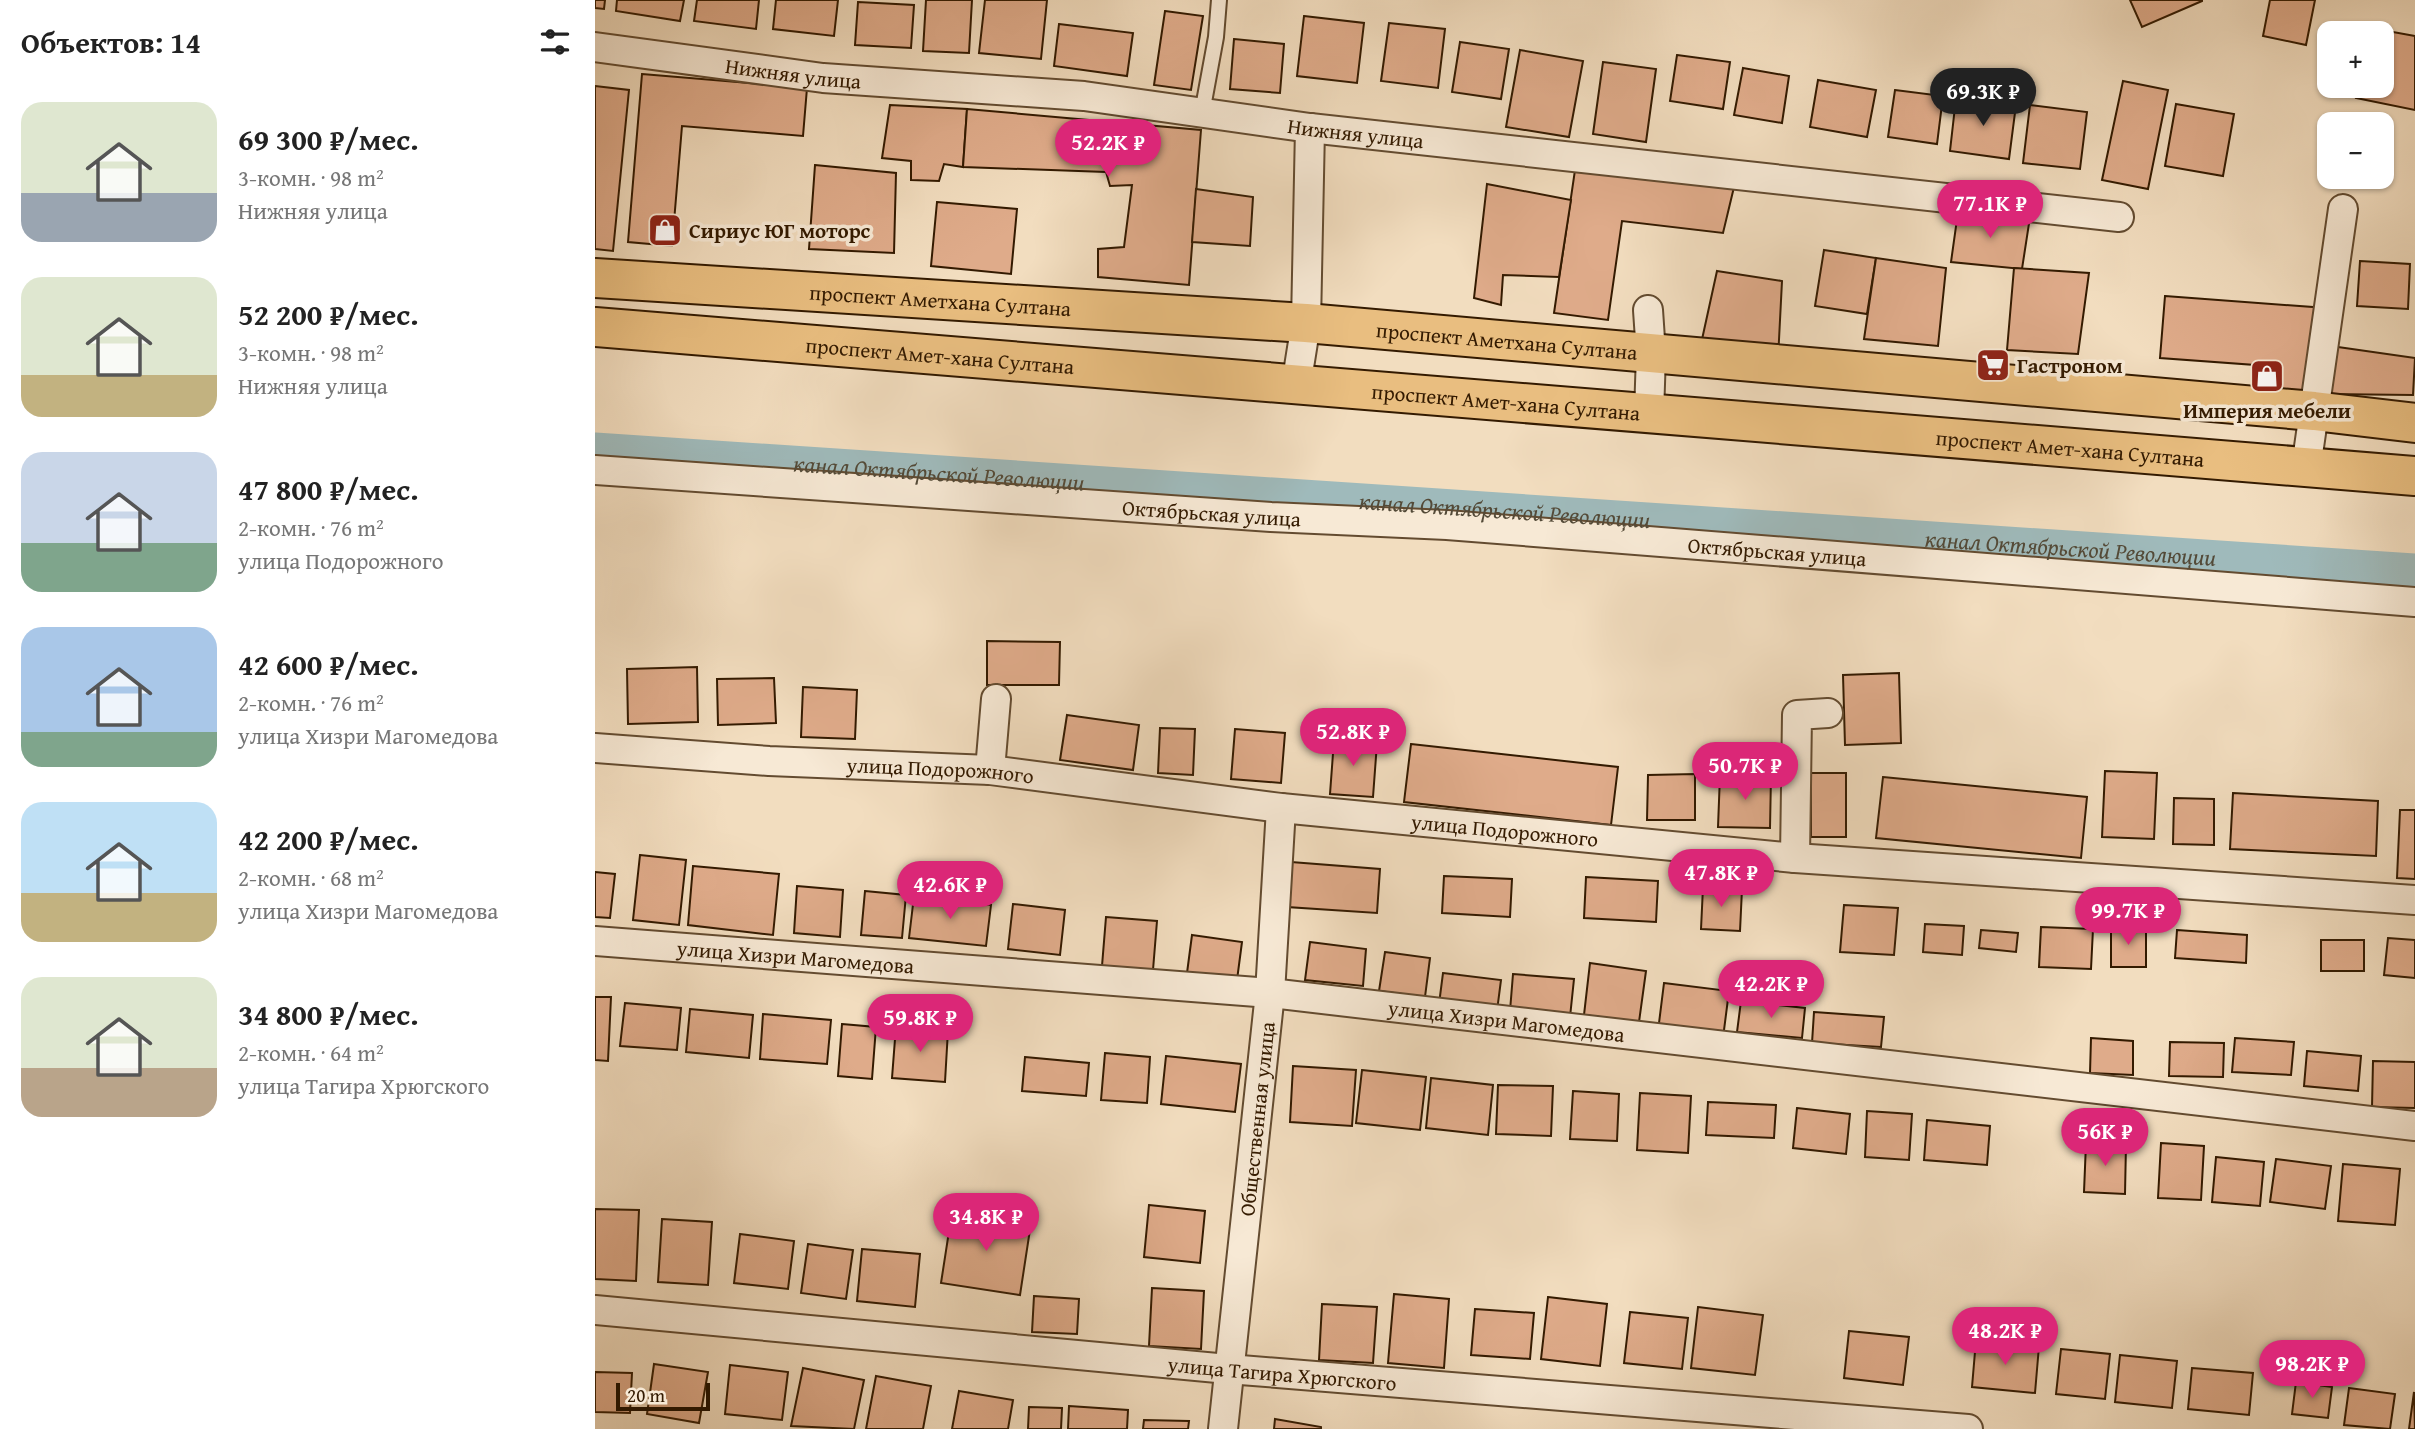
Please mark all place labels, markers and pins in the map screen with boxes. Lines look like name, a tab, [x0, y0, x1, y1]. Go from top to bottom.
pin: 69.3K ₽	[1918, 68, 2048, 128]
pin: 52.2K ₽	[1043, 120, 1173, 179]
pin: 77.1K ₽	[1925, 180, 2055, 240]
shop icon: Сириус ЮГ моторс	[646, 211, 684, 249]
place label: Сириус ЮГ моторс	[689, 215, 871, 246]
supermarket icon: Гастроном	[1974, 346, 2012, 384]
place label: Гастроном	[2017, 350, 2123, 381]
shop icon: Империя мебели	[2248, 357, 2286, 395]
place label: Империя мебели	[2183, 395, 2351, 426]
pin: 52.8K ₽	[1288, 708, 1418, 768]
pin: 50.7K ₽	[1680, 742, 1810, 802]
pin: 47.8K ₽	[1656, 850, 1786, 909]
pin: 42.6K ₽	[885, 862, 1015, 921]
pin: 99.7K ₽	[2063, 888, 2193, 947]
pin: 42.2K ₽	[1706, 960, 1836, 1020]
pin: 59.8K ₽	[855, 995, 985, 1054]
pin: 56K ₽	[2056, 1108, 2154, 1168]
pin: 34.8K ₽	[921, 1194, 1051, 1253]
pin: 48.2K ₽	[1940, 1308, 2070, 1367]
pin: 98.2K ₽	[2247, 1340, 2377, 1400]

